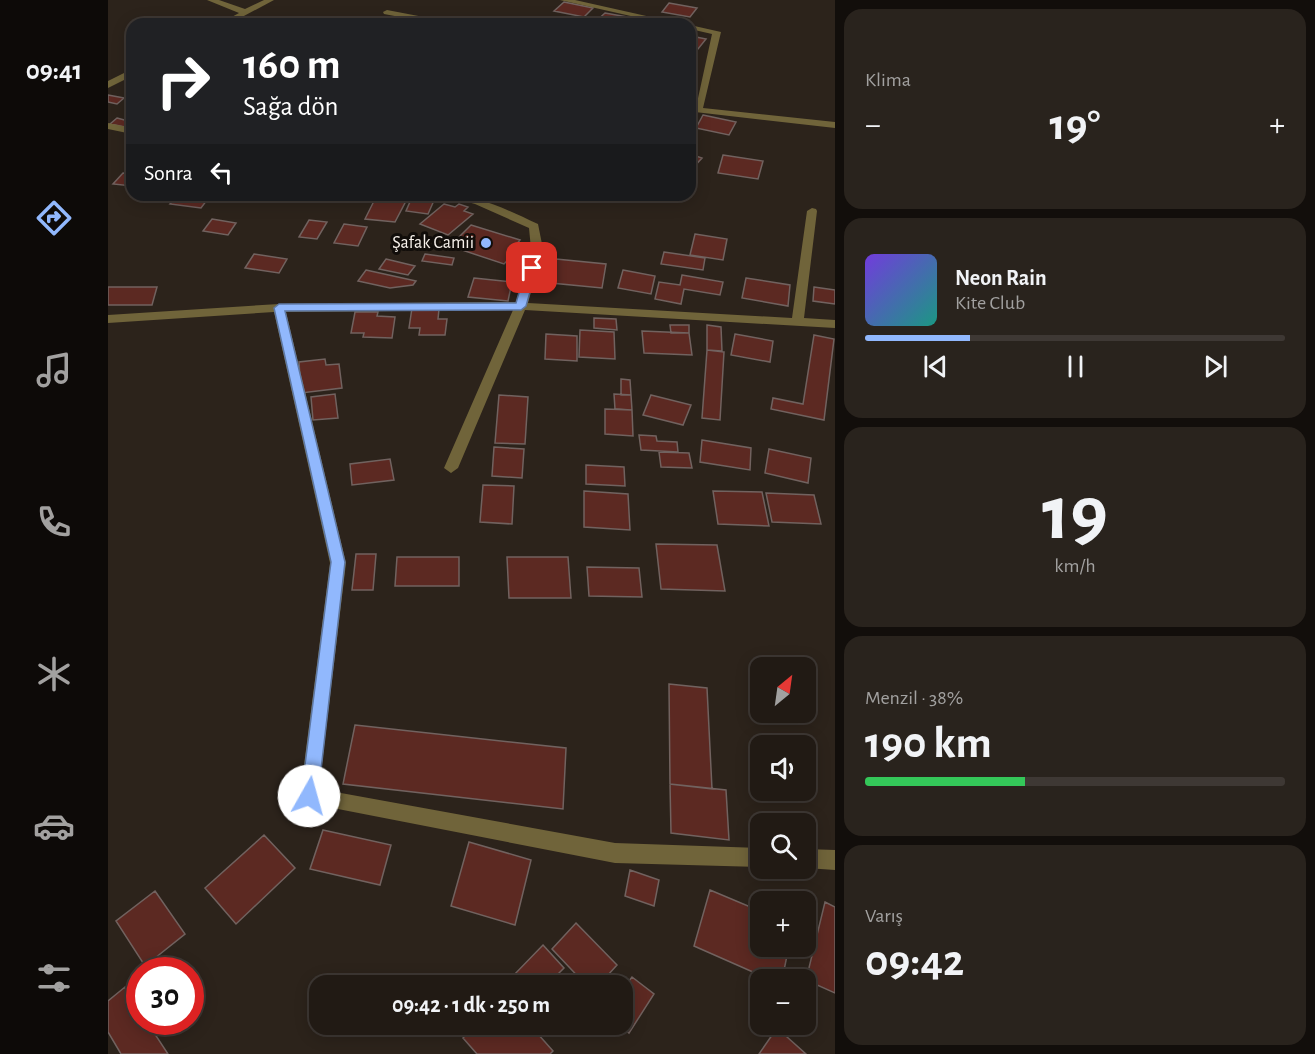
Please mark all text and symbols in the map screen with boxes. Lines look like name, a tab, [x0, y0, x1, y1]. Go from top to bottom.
icon: right	[144, 42, 222, 120]
text: 160 m	[243, 44, 341, 86]
text: 09:41	[26, 57, 82, 84]
text: Klima	[865, 70, 911, 90]
text: Sağa dön	[243, 93, 338, 120]
text: 19°	[1049, 103, 1101, 148]
text: −	[865, 109, 881, 142]
text: +	[1269, 109, 1285, 142]
icon: left	[205, 156, 238, 189]
text: Sonra	[144, 162, 193, 184]
icon: directions	[33, 197, 75, 239]
place label: Şafak Camii	[392, 234, 474, 252]
marker: Şafak Camii	[479, 236, 493, 250]
pin	[506, 242, 557, 293]
icon: arrive	[515, 251, 548, 284]
text: Neon Rain	[955, 267, 1047, 289]
text: Kite Club	[955, 293, 1025, 313]
icon: music	[33, 349, 75, 391]
icon: previous	[919, 350, 952, 383]
icon: pause	[1059, 350, 1092, 383]
icon: next	[1199, 350, 1232, 383]
text: 19	[1042, 476, 1108, 554]
icon: phone	[33, 501, 75, 543]
text: km/h	[1054, 556, 1096, 576]
icon: climate	[33, 653, 75, 695]
north arrow	[750, 657, 816, 723]
map controls	[750, 657, 816, 1035]
text: Menzil · 38%	[865, 688, 963, 708]
text: 190 km	[865, 721, 992, 766]
button: sound	[750, 735, 816, 801]
position arrow	[277, 764, 341, 828]
icon: car	[33, 805, 75, 847]
button: search	[750, 813, 816, 879]
button: +	[750, 891, 816, 957]
text: Varış	[865, 906, 903, 926]
text: 09:42	[865, 939, 964, 984]
icon: filters	[33, 957, 75, 999]
speed limit sign: 30	[126, 957, 204, 1035]
button: −	[750, 969, 816, 1035]
text: 09:42 · 1 dk · 250 m	[392, 994, 550, 1016]

